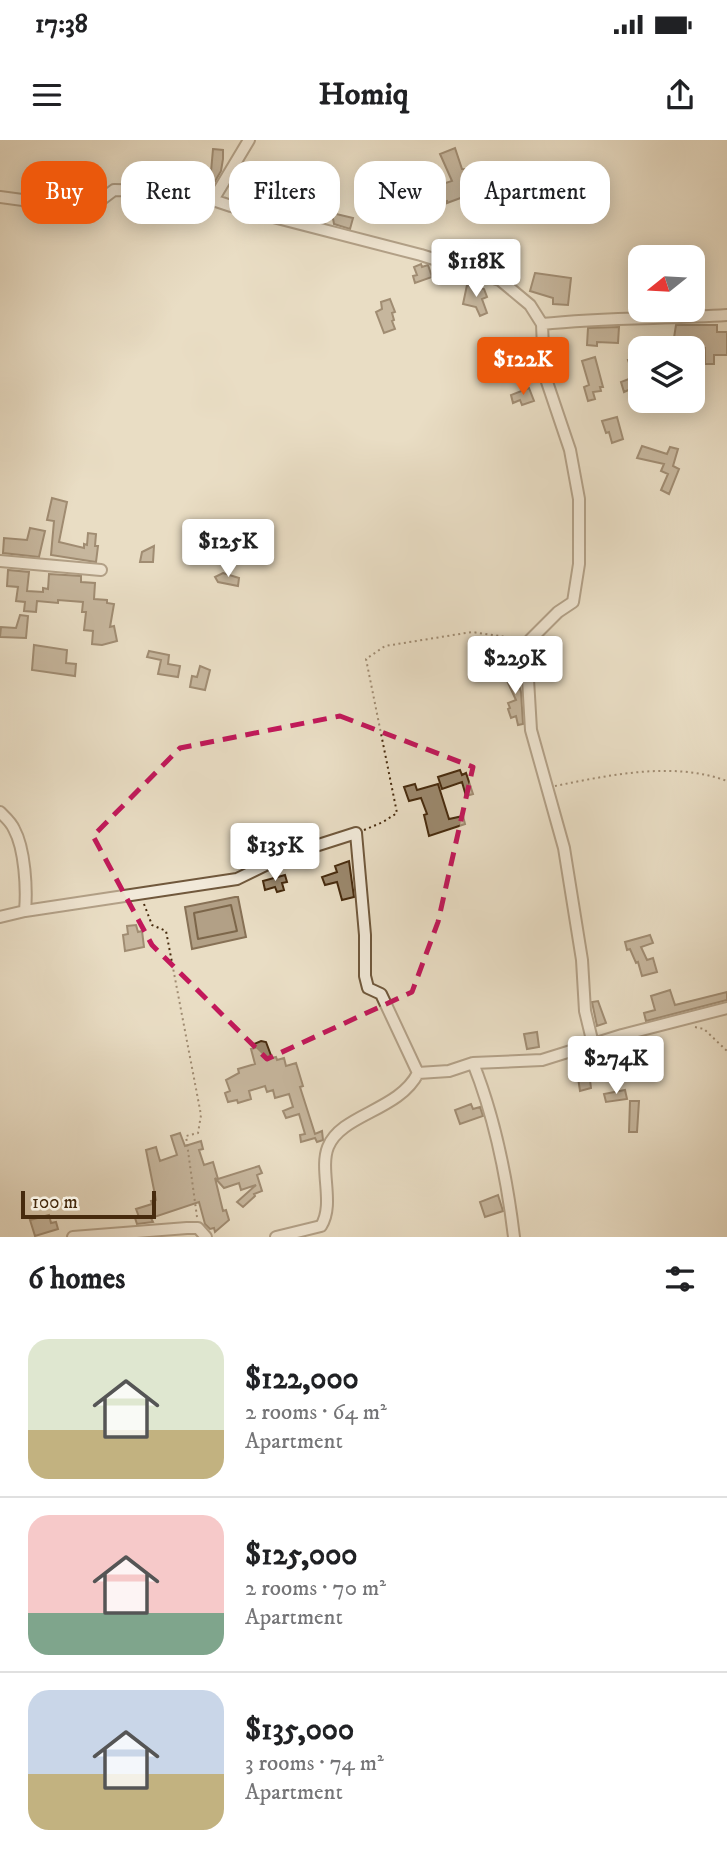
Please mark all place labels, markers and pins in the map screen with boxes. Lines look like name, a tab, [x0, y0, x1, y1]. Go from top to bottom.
pin: $118K	[427, 240, 525, 299]
pin: $122K	[474, 338, 572, 397]
pin: $125K	[179, 520, 277, 579]
pin: $229K	[466, 636, 564, 696]
pin: $135K	[226, 824, 324, 883]
pin: $274K	[567, 1037, 665, 1096]

